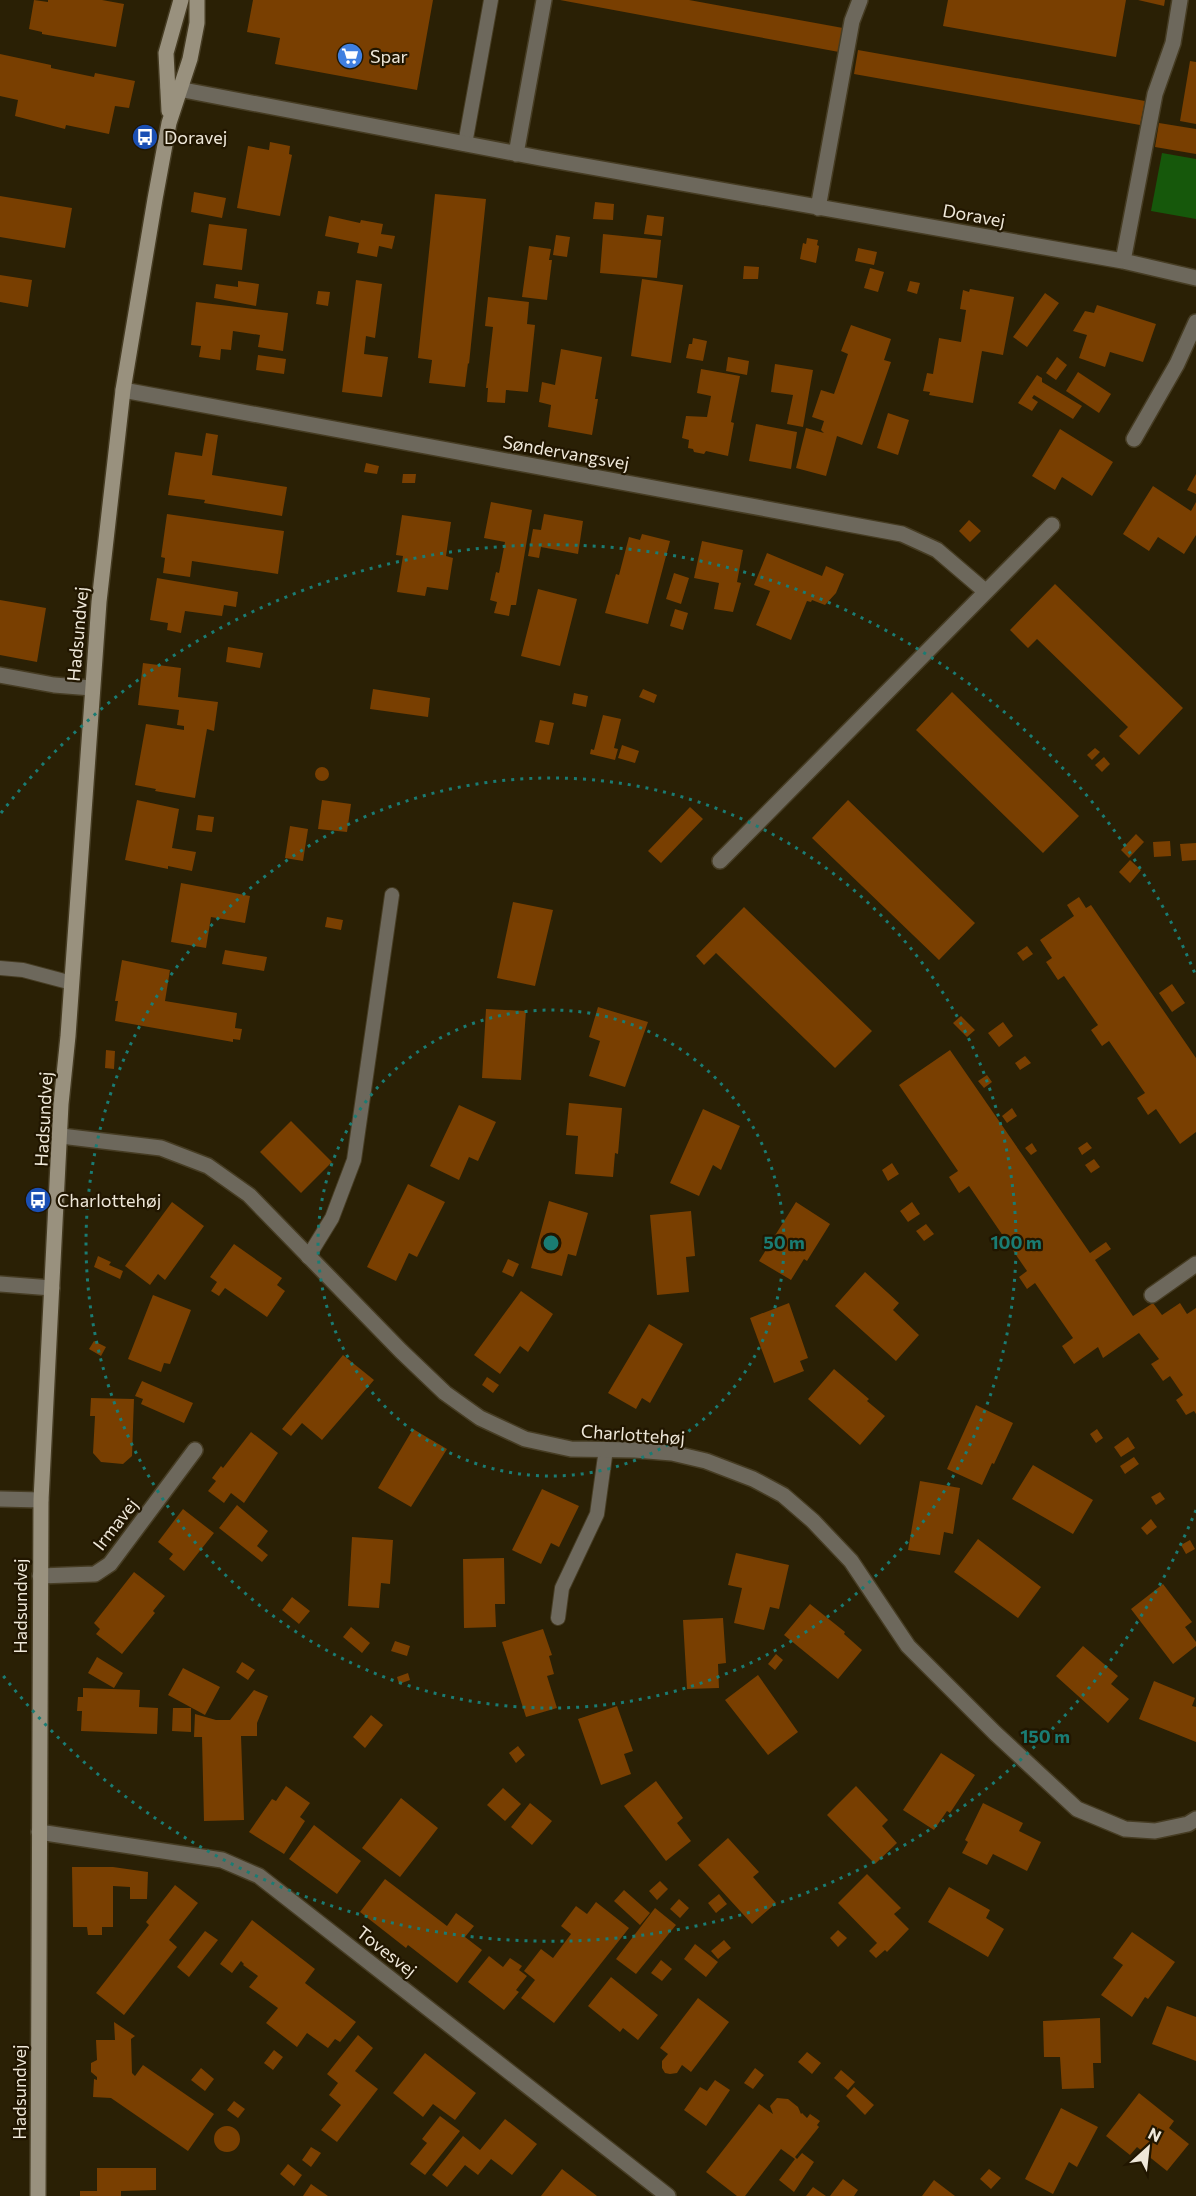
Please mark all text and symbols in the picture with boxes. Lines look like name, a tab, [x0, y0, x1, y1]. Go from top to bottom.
supermarket icon: Spar	[335, 41, 365, 71]
place label: Spar	[370, 45, 408, 67]
bus stop icon: Doravej	[130, 122, 160, 152]
place label: Doravej	[164, 126, 227, 148]
street label: Doravej	[941, 199, 1007, 231]
street label: Søndervangsvej	[501, 430, 631, 474]
street label: Hadsundvej	[62, 586, 92, 682]
street label: Hadsundvej	[30, 1071, 56, 1167]
bus stop icon: Charlottehøj	[23, 1185, 53, 1215]
place label: Charlottehøj	[57, 1189, 161, 1211]
text: 50 m	[763, 1231, 805, 1253]
text: 100 m	[990, 1231, 1042, 1253]
centre of rings	[541, 1233, 561, 1253]
street label: Charlottehøj	[580, 1419, 686, 1449]
street label: Irmavej	[88, 1494, 142, 1554]
street label: Hadsundvej	[9, 1558, 31, 1654]
text: 150 m	[1020, 1725, 1070, 1747]
street label: Tovesvej	[353, 1921, 421, 1981]
street label: Hadsundvej	[8, 2044, 30, 2140]
north arrow	[1118, 2118, 1178, 2178]
text: N	[1145, 2123, 1165, 2145]

